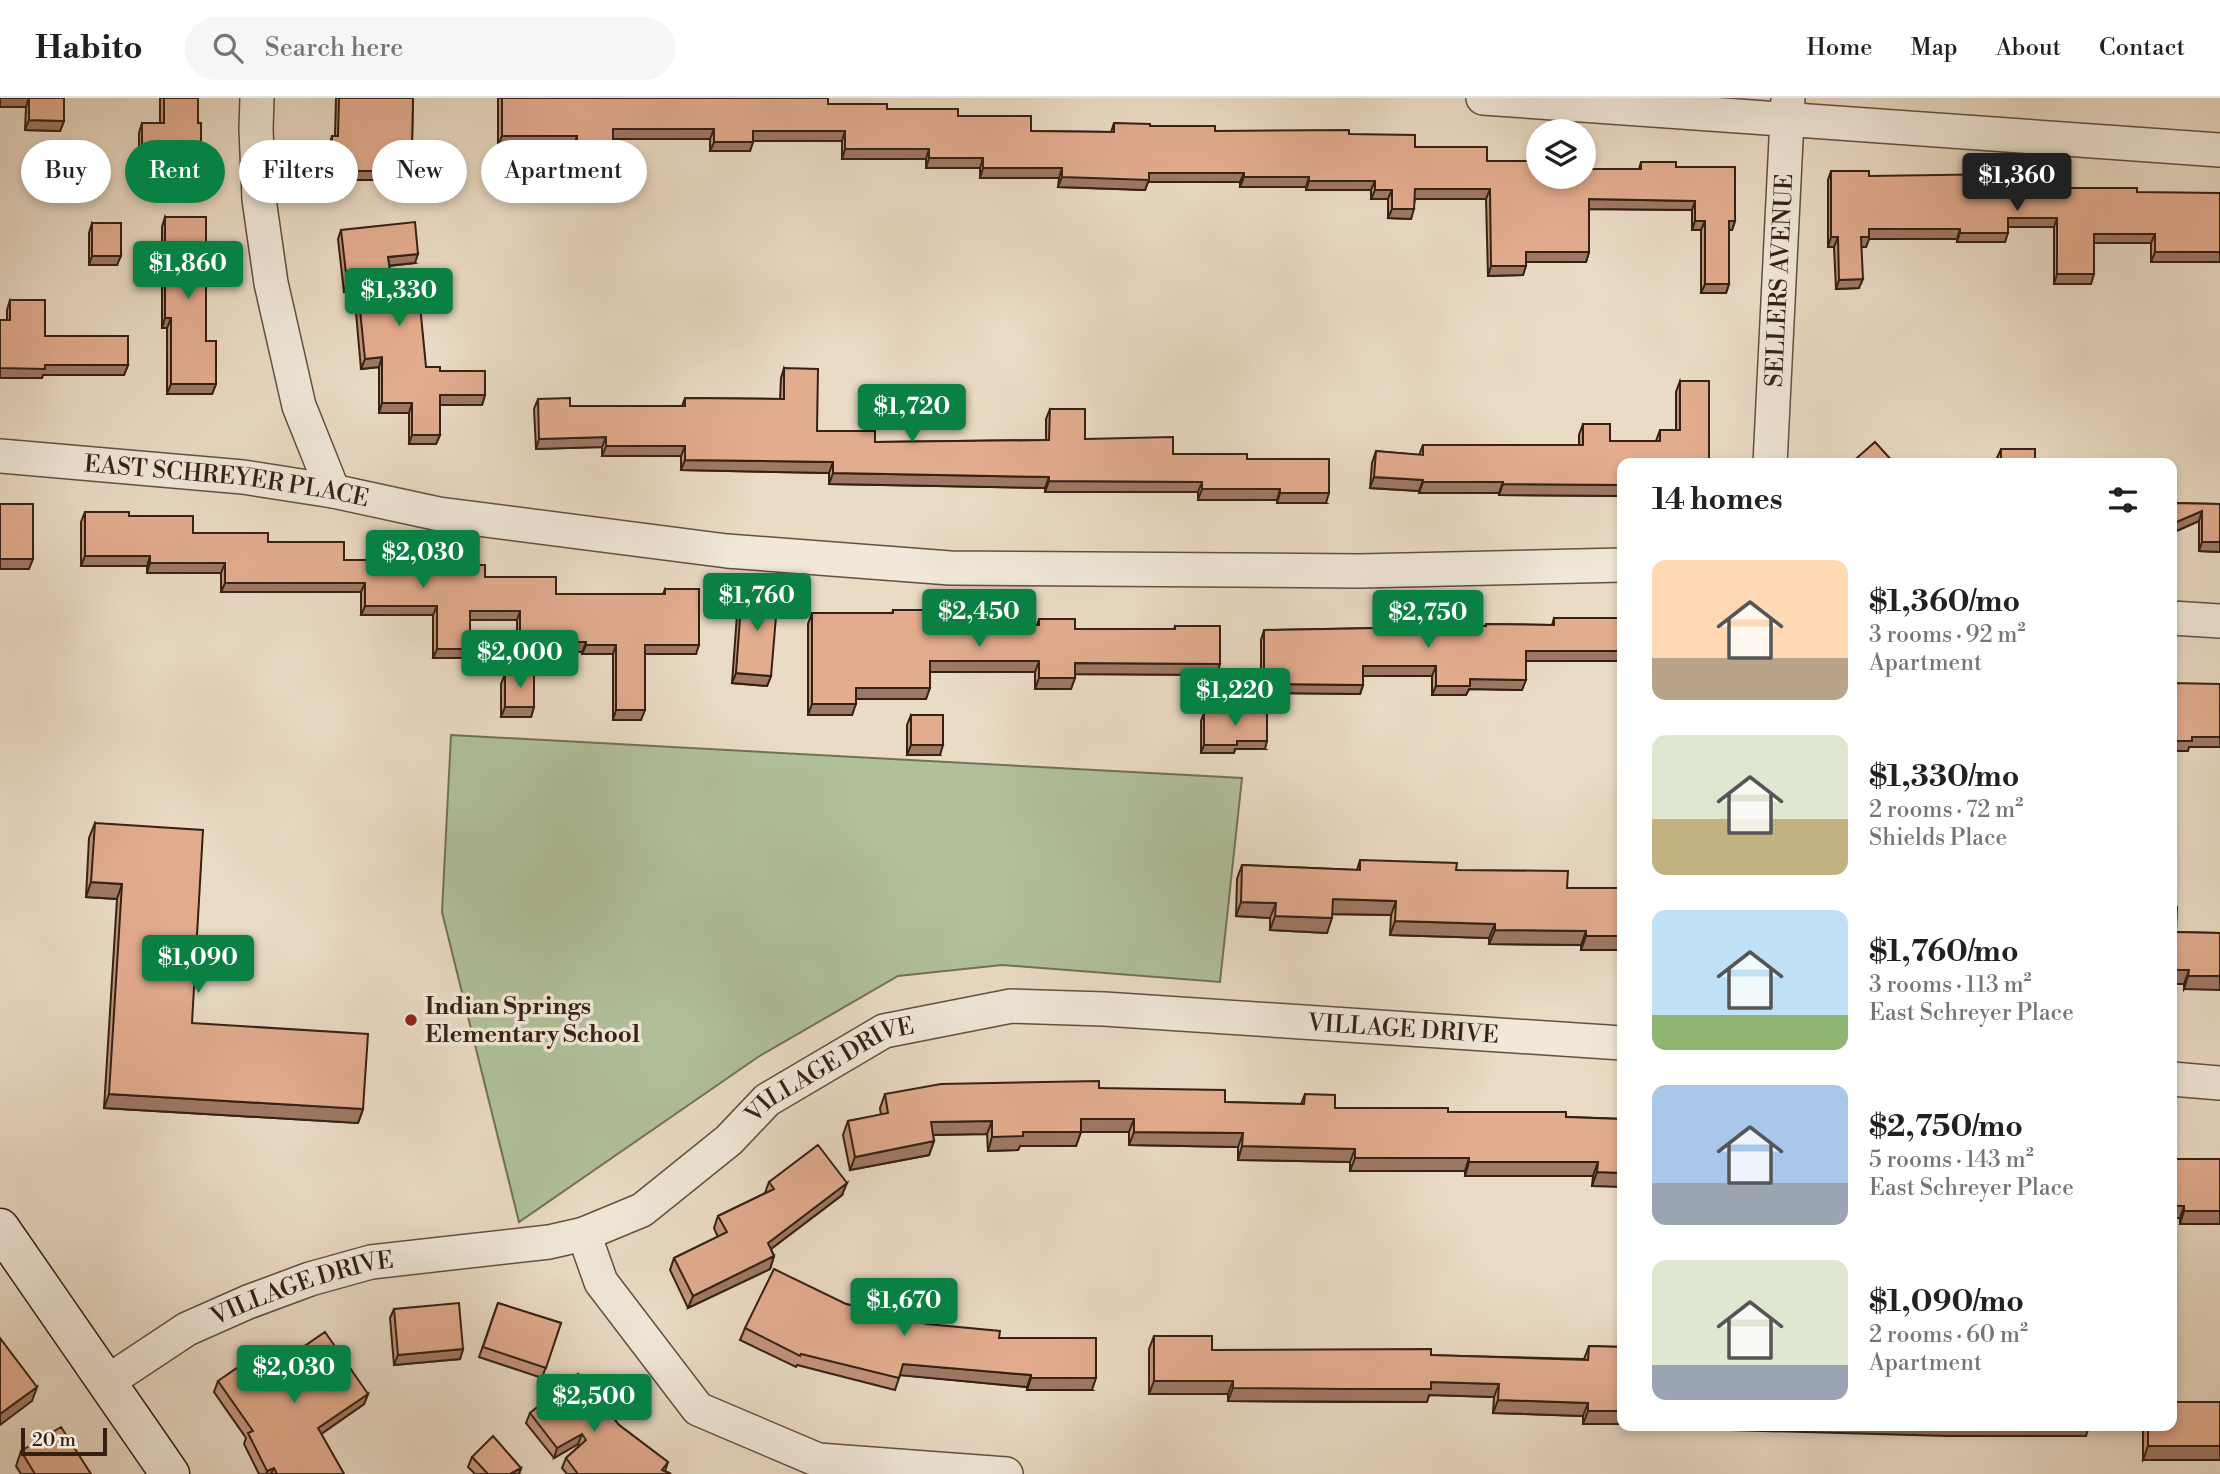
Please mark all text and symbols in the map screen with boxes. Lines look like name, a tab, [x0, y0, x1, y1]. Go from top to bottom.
search box	[185, 17, 675, 80]
text: Habito	[35, 28, 143, 69]
icon: search	[209, 29, 247, 67]
text: Search here	[265, 32, 404, 64]
text: Home	[1807, 33, 1872, 63]
text: Map	[1910, 33, 1958, 63]
text: About	[1996, 33, 2061, 63]
text: Contact	[2099, 33, 2185, 63]
map controls	[1526, 119, 1596, 189]
button: layers	[1526, 119, 1596, 189]
chip: Buy	[21, 140, 111, 203]
chip: Rent	[125, 140, 225, 203]
chip: Filters	[239, 140, 358, 203]
chip: New	[372, 140, 467, 203]
chip: Apartment	[481, 140, 647, 203]
pin: $1,360	[1960, 153, 2074, 213]
text: $1,360	[1978, 162, 2056, 190]
street label: SELLERS AVENUE	[1760, 173, 1800, 388]
pin: $1,860	[131, 242, 245, 301]
text: $1,860	[149, 250, 227, 278]
pin: $1,330	[342, 268, 456, 328]
text: $1,330	[361, 277, 437, 305]
pin: $1,720	[855, 384, 969, 444]
text: $1,720	[874, 393, 950, 421]
street label: EAST SCHREYER PLACE	[83, 449, 372, 514]
text: 14 homes	[1652, 481, 1783, 519]
icon: filters	[2104, 481, 2142, 519]
pin: $2,030	[366, 531, 480, 590]
text: $2,030	[382, 539, 464, 567]
pin: $1,760	[700, 574, 814, 633]
text: $1,760	[719, 582, 795, 610]
text: $1,360/mo	[1869, 583, 2020, 621]
icon: home	[1708, 588, 1792, 672]
pin: $2,450	[922, 589, 1036, 649]
pin: $2,750	[1371, 590, 1485, 650]
text: $2,450	[938, 598, 1020, 626]
text: $2,750	[1388, 599, 1468, 627]
text: 3 rooms · 92 m²	[1869, 621, 2025, 649]
pin: $2,000	[463, 630, 577, 690]
text: $2,000	[477, 639, 563, 667]
text: Apartment	[1869, 649, 1982, 677]
pin: $1,220	[1178, 668, 1292, 728]
text: $1,220	[1196, 677, 1274, 705]
text: $1,330/mo	[1869, 758, 2019, 796]
icon: home	[1708, 763, 1792, 847]
text: 2 rooms · 72 m²	[1869, 796, 2023, 824]
text: Shields Place	[1869, 824, 2007, 852]
text: $1,760/mo	[1869, 933, 2019, 971]
pin: $1,090	[141, 936, 255, 995]
icon: home	[1708, 938, 1792, 1022]
text: $1,090	[158, 944, 238, 972]
text: 3 rooms · 113 m²	[1869, 971, 2032, 999]
place label: Indian Springs Elementary School	[425, 992, 640, 1050]
text: East Schreyer Place	[1869, 999, 2074, 1027]
street label: VILLAGE DRIVE	[1306, 1008, 1500, 1051]
street label: VILLAGE DRIVE	[739, 1011, 917, 1130]
marker: Indian Springs Elementary School	[403, 1012, 419, 1028]
text: $2,750/mo	[1869, 1108, 2023, 1146]
icon: home	[1708, 1113, 1792, 1197]
text: 5 rooms · 143 m²	[1869, 1146, 2034, 1174]
text: East Schreyer Place	[1869, 1174, 2074, 1202]
street label: VILLAGE DRIVE	[205, 1246, 395, 1333]
pin: $1,670	[847, 1278, 961, 1338]
text: $1,090/mo	[1869, 1283, 2024, 1321]
text: $1,670	[866, 1287, 942, 1315]
icon: home	[1708, 1288, 1792, 1372]
text: 2 rooms · 60 m²	[1869, 1321, 2028, 1349]
pin: $2,030	[237, 1346, 351, 1405]
text: Apartment	[1869, 1349, 1982, 1377]
text: $2,030	[253, 1354, 335, 1382]
pin: $2,500	[537, 1374, 651, 1434]
text: $2,500	[553, 1383, 635, 1411]
scale bar	[21, 1425, 107, 1457]
text: 20 m	[32, 1428, 76, 1452]

